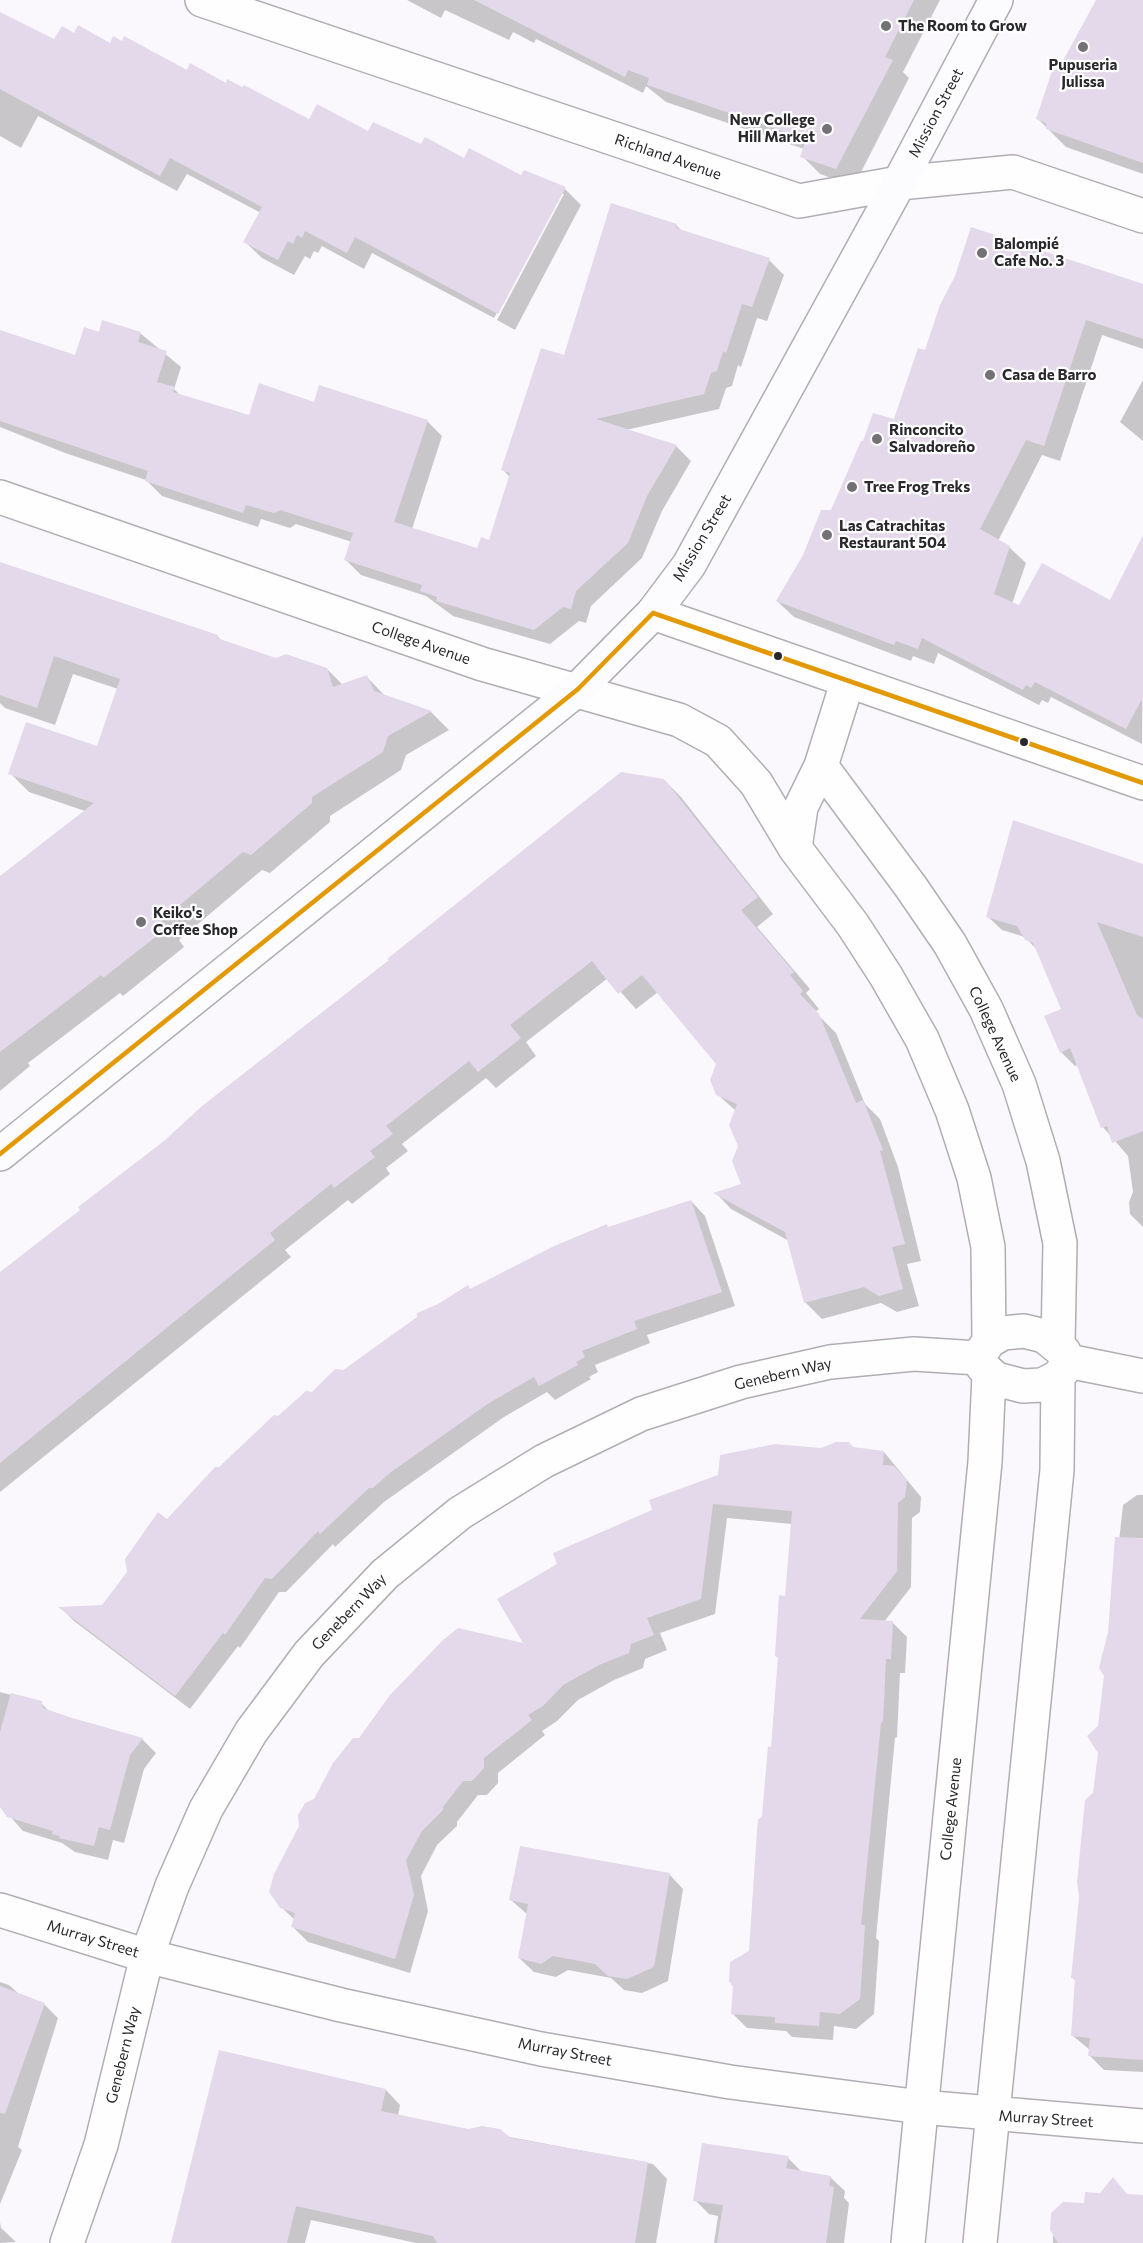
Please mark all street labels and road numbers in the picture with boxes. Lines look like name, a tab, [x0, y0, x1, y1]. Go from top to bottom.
street label: Mission Street	[905, 65, 967, 161]
street label: Richland Avenue	[612, 130, 724, 184]
street label: Mission Street	[669, 491, 735, 585]
street label: College Avenue	[369, 618, 473, 668]
street label: College Avenue	[965, 983, 1025, 1085]
street label: Genebern Way	[732, 1354, 834, 1394]
street label: Genebern Way	[308, 1570, 390, 1654]
street label: College Avenue	[937, 1757, 965, 1861]
street label: Murray Street	[45, 1916, 141, 1962]
street label: Genebern Way	[102, 2004, 144, 2106]
street label: Murray Street	[517, 2034, 613, 2070]
street label: Murray Street	[998, 2107, 1094, 2131]

